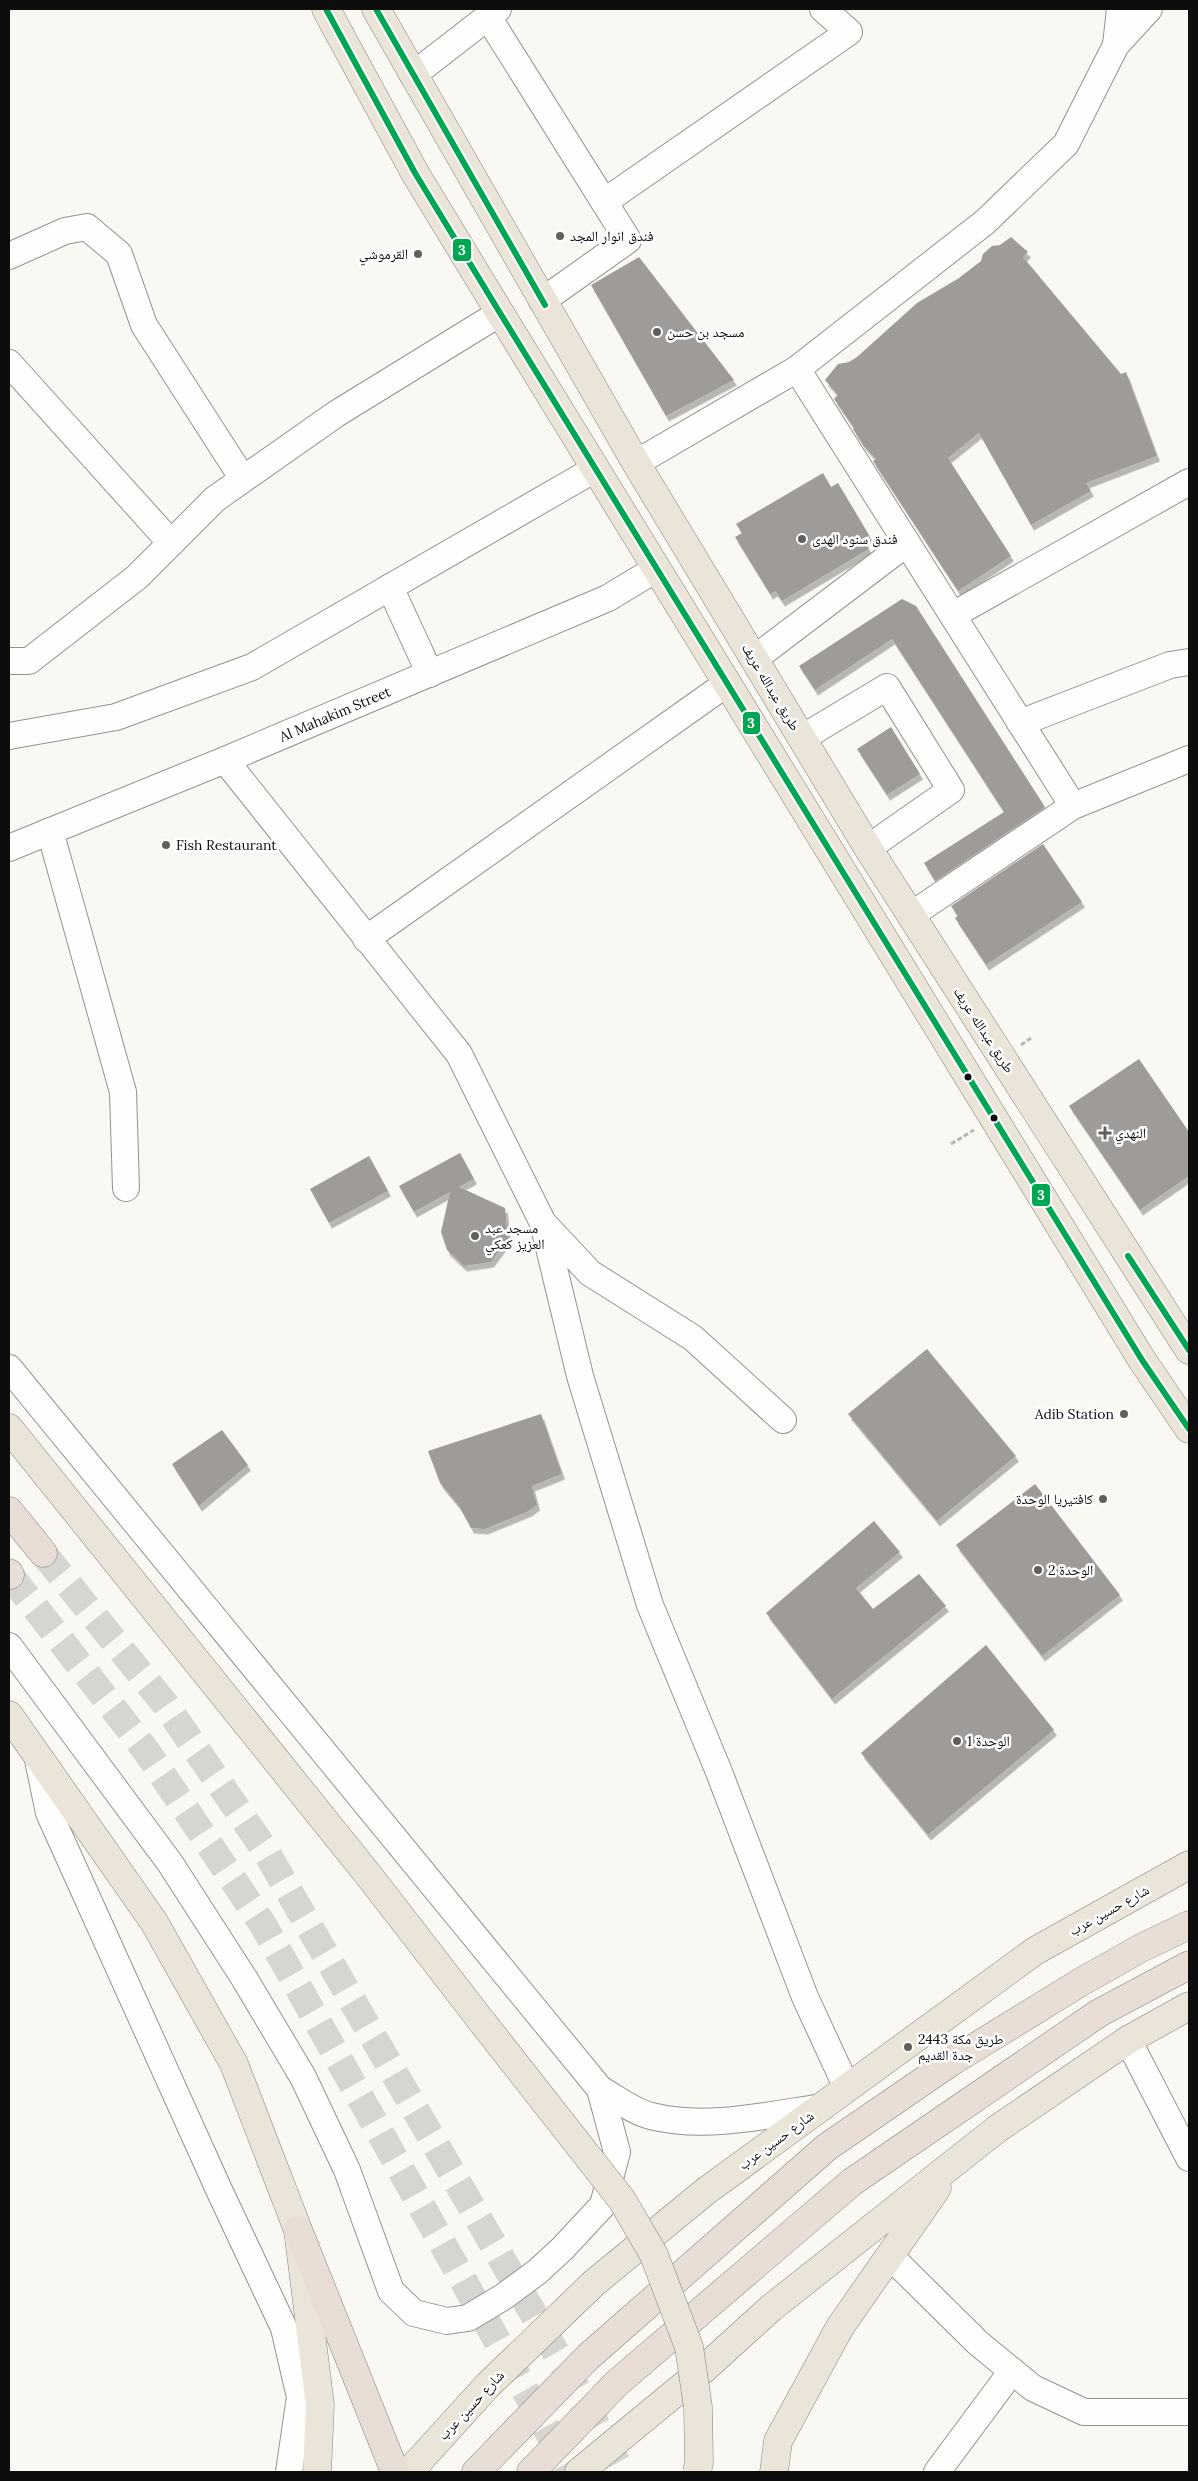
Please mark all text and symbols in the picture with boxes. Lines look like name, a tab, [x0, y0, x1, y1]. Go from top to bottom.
place label: فندق انوار المجد	[570, 227, 654, 245]
marker: فندق انوار المجد	[554, 230, 566, 242]
line badge: 3	[452, 238, 472, 262]
text: 3	[458, 241, 466, 259]
place label: القرموشي	[359, 245, 408, 266]
marker: القرموشي	[412, 248, 424, 260]
place label: مسجد بن حسن	[667, 323, 744, 341]
marker: مسجد بن حسن	[651, 326, 663, 338]
place label: فندق سنود الهدى	[812, 530, 898, 548]
marker: فندق سنود الهدى	[796, 533, 808, 545]
street label: طريق عبدالله عريف	[737, 640, 804, 735]
street label: Al Mahakim Street	[276, 682, 394, 746]
line badge: 3	[742, 711, 761, 735]
text: 3	[747, 714, 755, 732]
place label: Fish Restaurant	[176, 836, 277, 854]
marker: Fish Restaurant	[160, 839, 172, 851]
street label: طريق عبدالله عريف	[949, 984, 1018, 1077]
unlabelled marker	[963, 1072, 973, 1082]
unlabelled marker	[989, 1113, 999, 1123]
place label: النهدي	[1115, 1124, 1146, 1145]
marker: النهدي	[1099, 1127, 1111, 1139]
line badge: 3	[1031, 1183, 1051, 1207]
text: 3	[1037, 1186, 1045, 1204]
place label: مسجد عبد العزيز كعكي	[485, 1219, 545, 1256]
marker: مسجد عبد العزيز كعكي	[469, 1230, 481, 1242]
place label: Adib Station	[1034, 1405, 1114, 1423]
marker: Adib Station	[1118, 1408, 1130, 1420]
place label: كافتيريا الوحدة	[1016, 1490, 1093, 1508]
marker: كافتيريا الوحدة	[1097, 1493, 1109, 1505]
place label: الوحدة 2	[1048, 1561, 1093, 1579]
marker: الوحدة 2	[1032, 1564, 1044, 1576]
place label: الوحدة 1	[967, 1732, 1010, 1750]
marker: الوحدة 1	[951, 1735, 963, 1747]
street label: شارع حسين عرب	[1066, 1881, 1153, 1940]
place label: 2443 طريق مكة جدة القديم	[918, 2030, 1003, 2065]
marker: 2443 طريق مكة جدة القديم	[902, 2041, 914, 2053]
street label: شارع حسين عرب	[735, 2107, 818, 2174]
street label: شارع حسين عرب	[434, 2366, 509, 2444]

